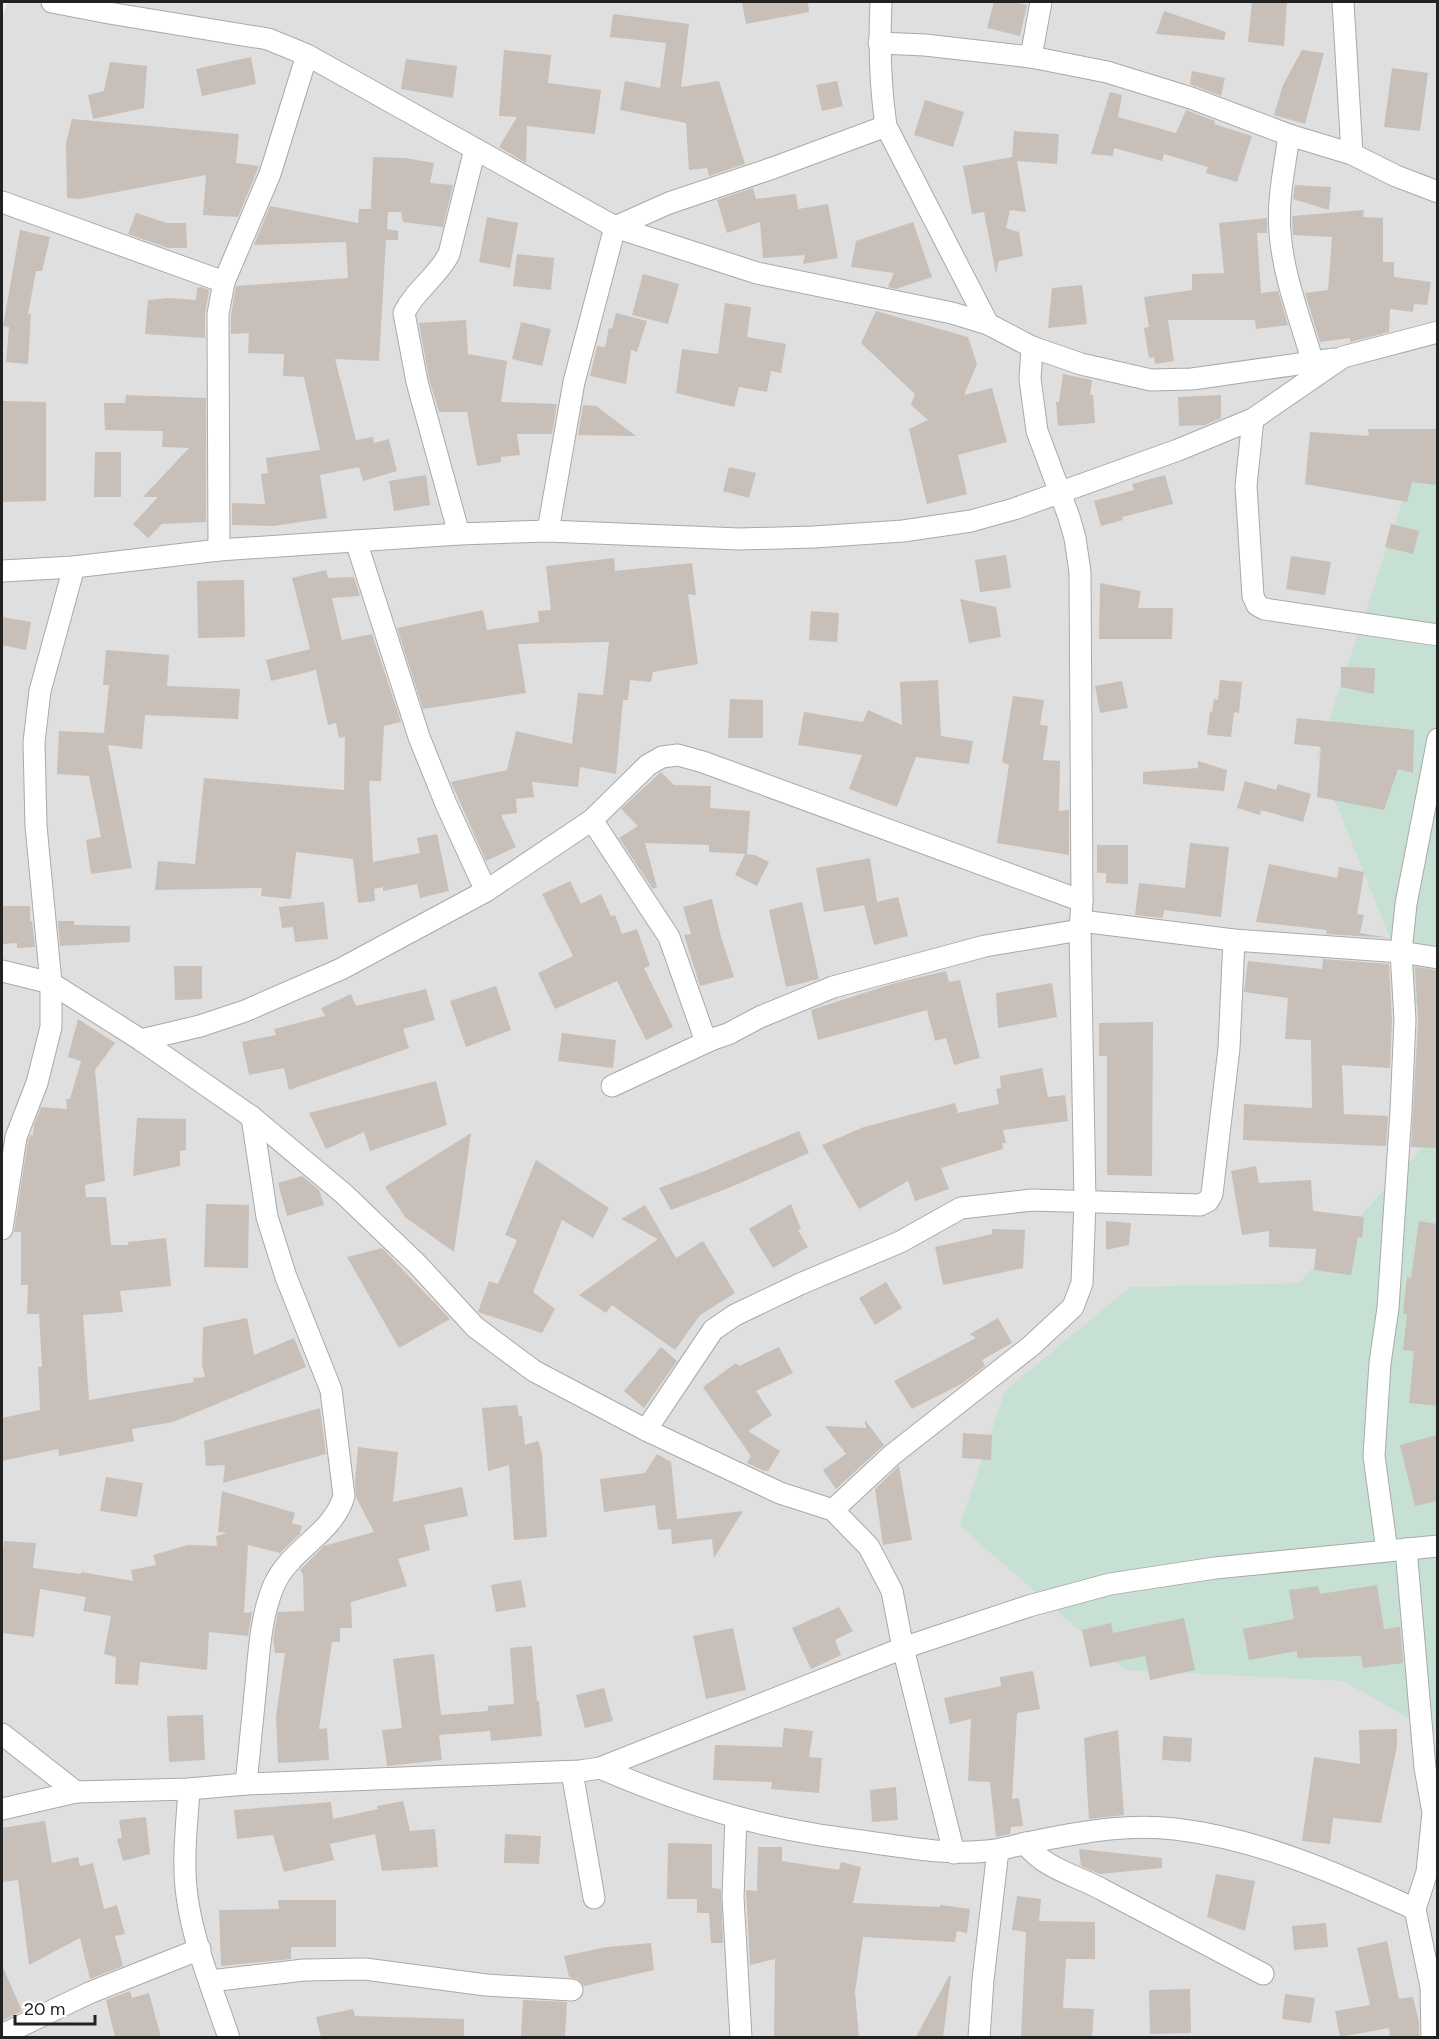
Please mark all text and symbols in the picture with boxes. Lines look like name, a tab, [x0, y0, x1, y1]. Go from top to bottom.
scale bar	[15, 1988, 94, 2026]
text: 20 m	[24, 1998, 65, 2020]

